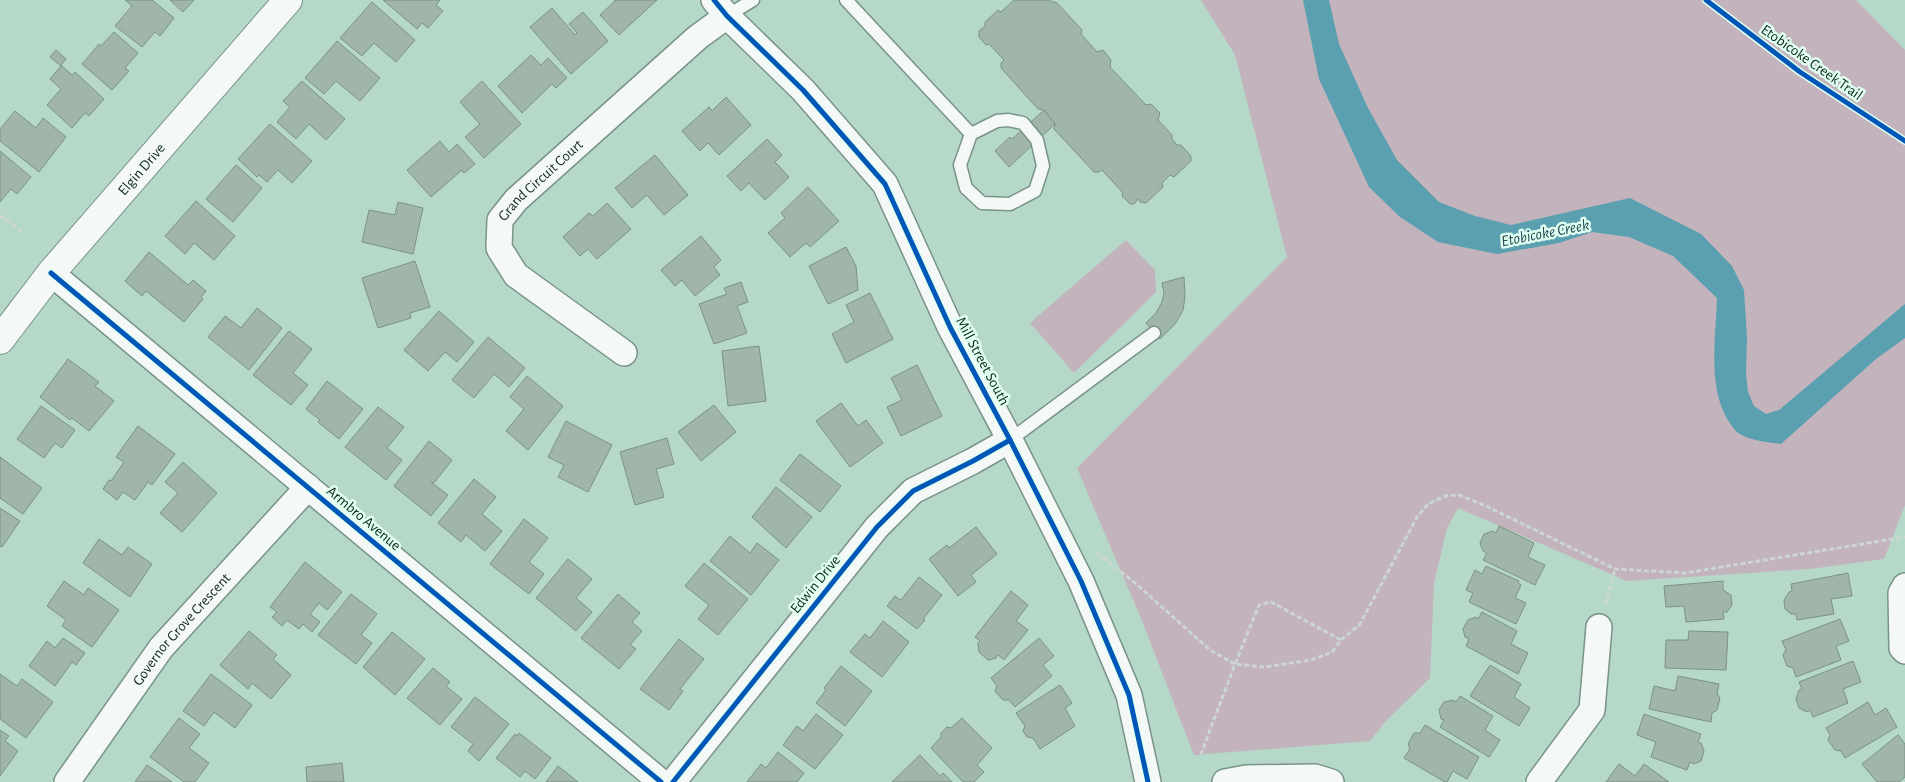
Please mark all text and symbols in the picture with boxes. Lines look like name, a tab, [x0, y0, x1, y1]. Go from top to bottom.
street label: Etobicoke Creek Trail	[1758, 22, 1865, 103]
street label: Grand Circuit Court	[495, 137, 586, 224]
street label: Elgin Drive	[115, 140, 168, 198]
water label: Etobicoke Creek	[1500, 217, 1591, 249]
street label: Mill Street South	[953, 315, 1012, 408]
street label: Armbro Avenue	[324, 483, 404, 554]
street label: Edwin Drive	[788, 552, 843, 616]
street label: Governor Grove Crescent	[130, 570, 233, 689]

